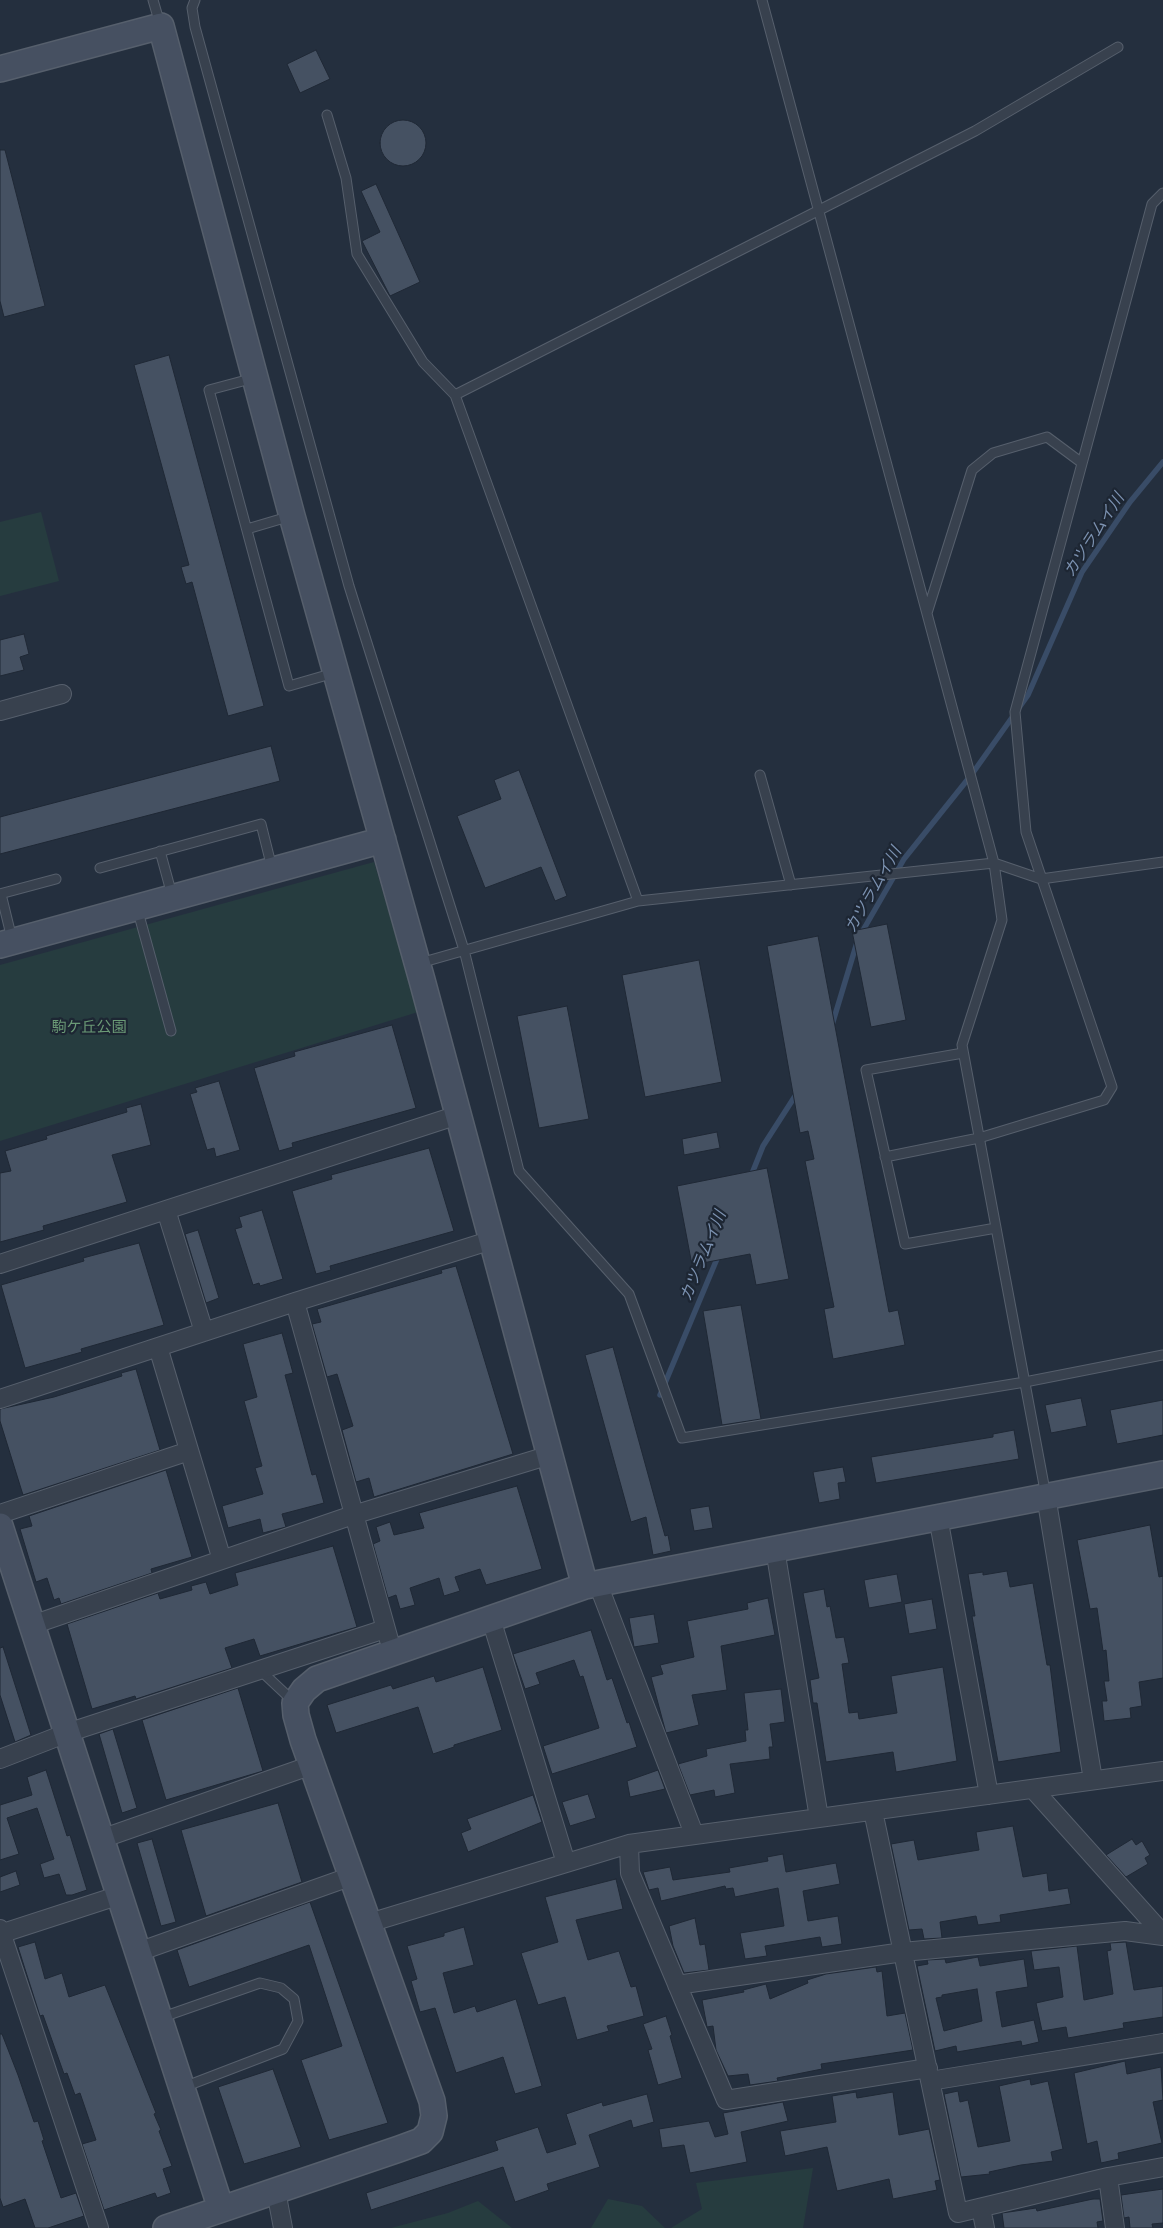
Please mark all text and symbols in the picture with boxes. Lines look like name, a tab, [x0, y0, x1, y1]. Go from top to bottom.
water label: カツラムイ川	[1060, 490, 1128, 580]
water label: カツラムイ川	[841, 844, 905, 936]
park label: 駒ケ丘公園	[52, 1018, 126, 1036]
water label: カツラムイ川	[676, 1208, 730, 1304]

